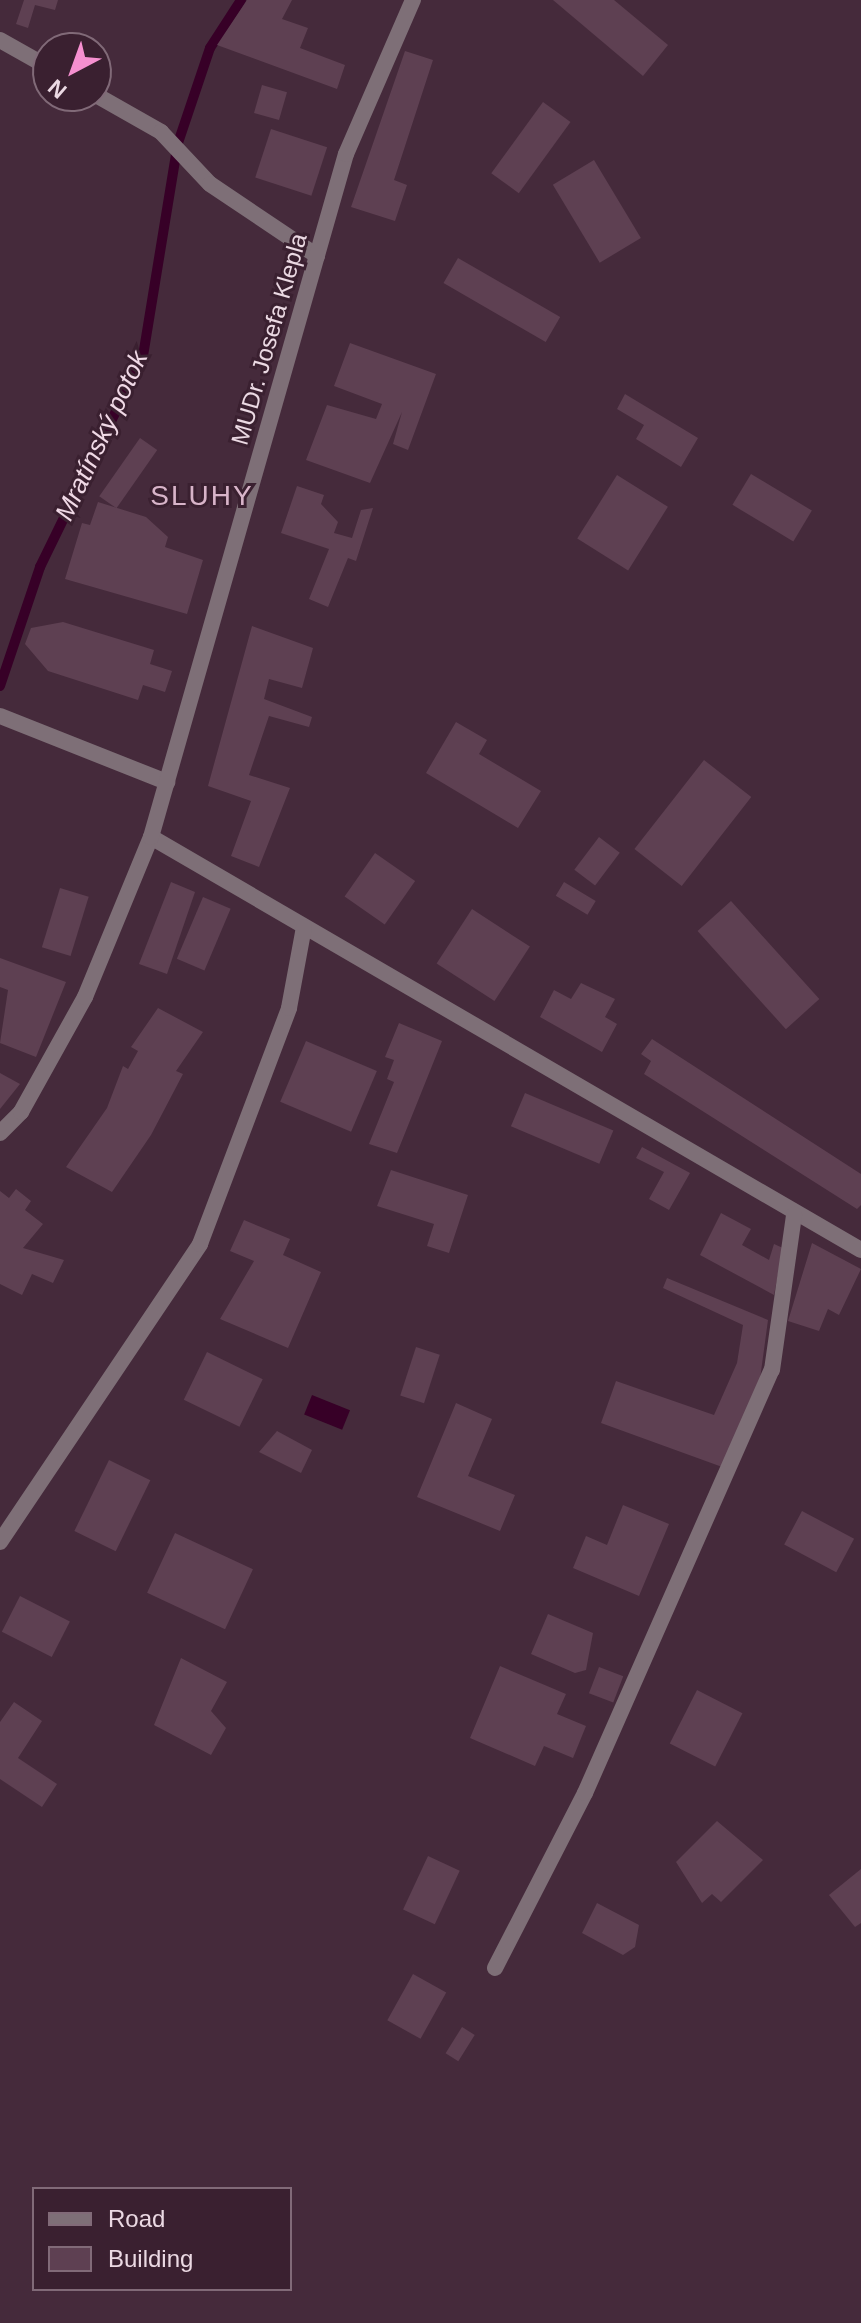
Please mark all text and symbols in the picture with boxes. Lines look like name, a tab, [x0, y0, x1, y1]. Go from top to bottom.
north arrow	[32, 32, 112, 112]
text: N	[43, 74, 71, 104]
street label: MUDr. Josefa Klepla	[225, 230, 313, 448]
water label: Mratínský potok	[49, 346, 155, 526]
district label: SLUHY	[150, 479, 254, 513]
legend	[32, 2187, 292, 2291]
text: Road	[108, 2205, 165, 2232]
text: Building	[108, 2245, 193, 2272]

